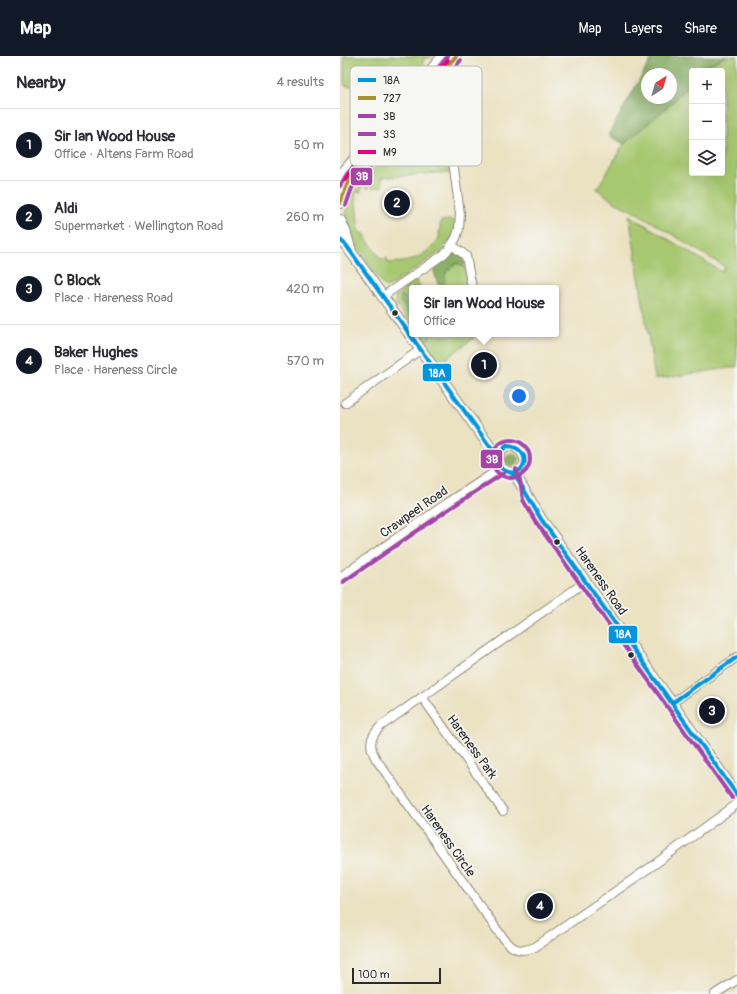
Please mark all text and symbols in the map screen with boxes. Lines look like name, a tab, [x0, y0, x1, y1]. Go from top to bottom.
text: Map	[20, 16, 51, 40]
text: Map	[579, 20, 602, 37]
text: Layers	[624, 20, 662, 37]
text: Share	[684, 20, 717, 37]
legend	[350, 66, 482, 166]
north arrow	[641, 68, 677, 104]
map controls	[689, 68, 725, 176]
button: +	[689, 68, 725, 104]
text: Nearby	[16, 72, 65, 93]
text: 4 results	[277, 74, 324, 90]
text: 18A	[383, 74, 400, 87]
text: 727	[383, 92, 401, 105]
button: −	[689, 104, 725, 140]
text: 3B	[383, 110, 395, 123]
text: Sir Ian Wood House	[54, 127, 175, 146]
text: 3S	[383, 128, 396, 141]
text: 1	[26, 137, 32, 153]
text: 50 m	[294, 137, 324, 153]
button: layers	[689, 140, 725, 176]
text: Office · Altens Farm Road	[54, 146, 194, 162]
text: M9	[383, 146, 397, 159]
line badge: 3B	[350, 167, 373, 186]
text: 3B	[356, 170, 368, 183]
pin: 2	[384, 188, 410, 218]
text: Aldi	[54, 199, 77, 218]
text: 2	[25, 209, 33, 225]
text: 260 m	[286, 209, 324, 225]
text: Supermarket · Wellington Road	[54, 218, 223, 234]
text: C Block	[54, 271, 101, 290]
text: 3	[25, 281, 33, 297]
text: 420 m	[286, 281, 324, 297]
popup	[409, 285, 559, 337]
text: Place · Hareness Road	[54, 290, 173, 306]
text: Sir Ian Wood House	[423, 294, 545, 313]
unlabelled marker	[390, 308, 400, 318]
text: Office	[423, 313, 455, 329]
text: Baker Hughes	[54, 343, 138, 362]
pin: 1	[471, 350, 497, 380]
text: 4	[25, 353, 33, 369]
text: 570 m	[287, 353, 324, 369]
text: Place · Hareness Circle	[54, 362, 177, 378]
line badge: 18A	[422, 363, 452, 382]
text: 18A	[429, 367, 446, 380]
your location	[509, 386, 529, 406]
line badge: 3B	[480, 449, 503, 469]
text: 3B	[486, 453, 498, 466]
street label: Crawpeel Road	[377, 483, 451, 541]
unlabelled marker	[552, 537, 562, 547]
street label: Hareness Road	[572, 544, 630, 618]
line badge: 18A	[608, 625, 638, 644]
text: 18A	[615, 628, 632, 641]
unlabelled marker	[626, 650, 636, 660]
pin: 3	[699, 696, 725, 726]
street label: Hareness Park	[443, 712, 501, 783]
street label: Hareness Circle	[417, 802, 479, 881]
pin: 4	[527, 891, 553, 921]
scale bar	[352, 966, 441, 985]
text: 100 m	[358, 968, 389, 981]

